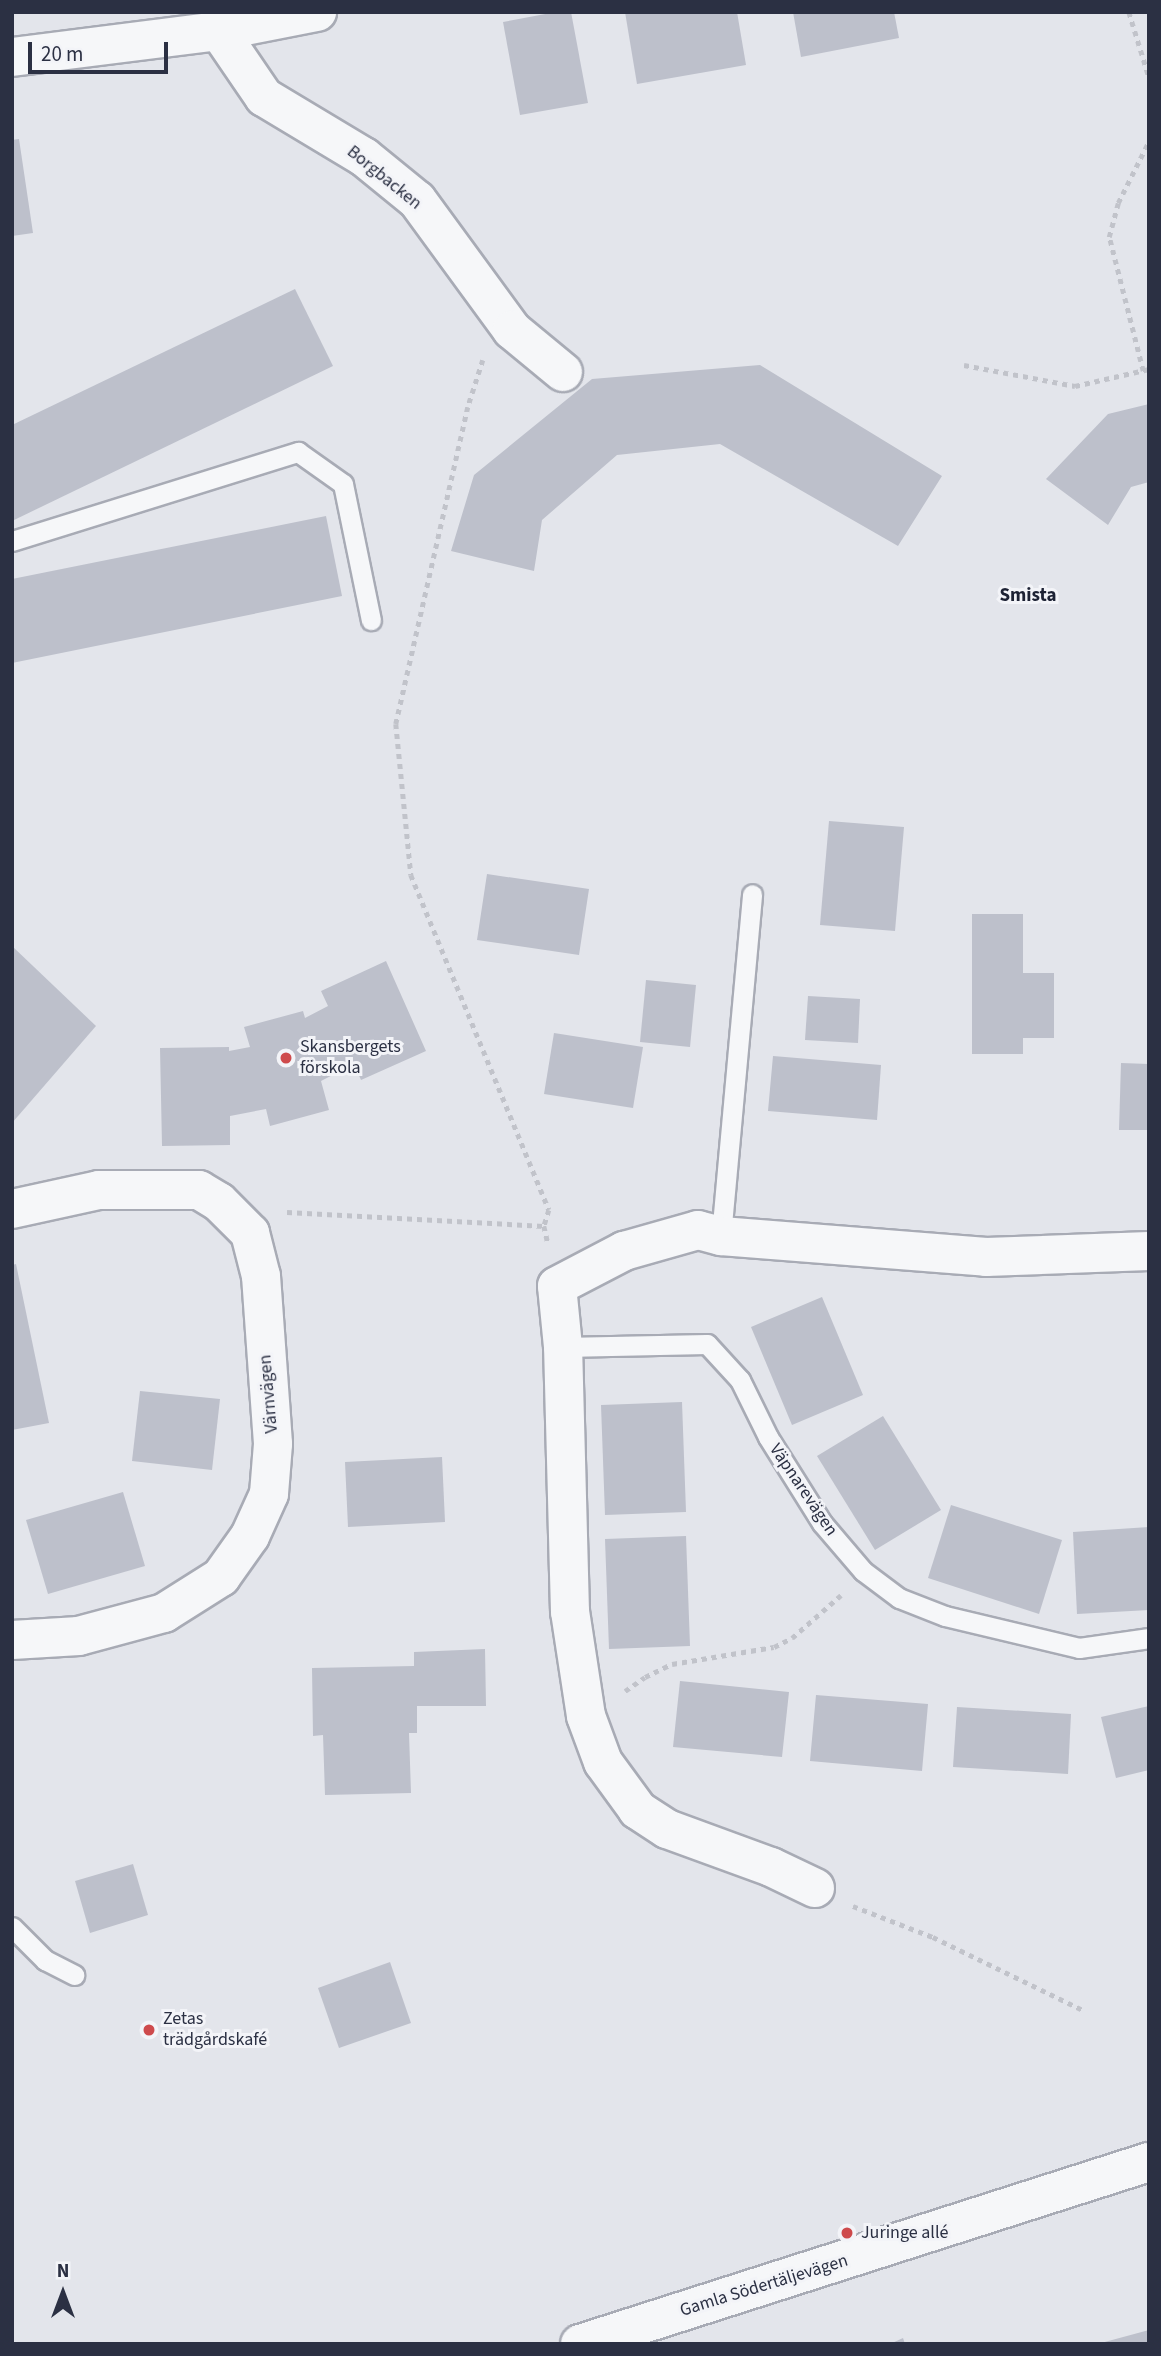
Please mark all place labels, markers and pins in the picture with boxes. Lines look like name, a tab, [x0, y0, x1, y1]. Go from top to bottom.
place label: Skansbergets förskola	[300, 1037, 401, 1080]
marker: Skansbergets förskola	[278, 1050, 294, 1066]
place label: Zetas trädgårdskafé	[163, 2009, 267, 2052]
marker: Zetas trädgårdskafé	[141, 2022, 157, 2038]
place label: Juringe allé	[861, 2222, 948, 2244]
marker: Juringe allé	[839, 2225, 855, 2241]

